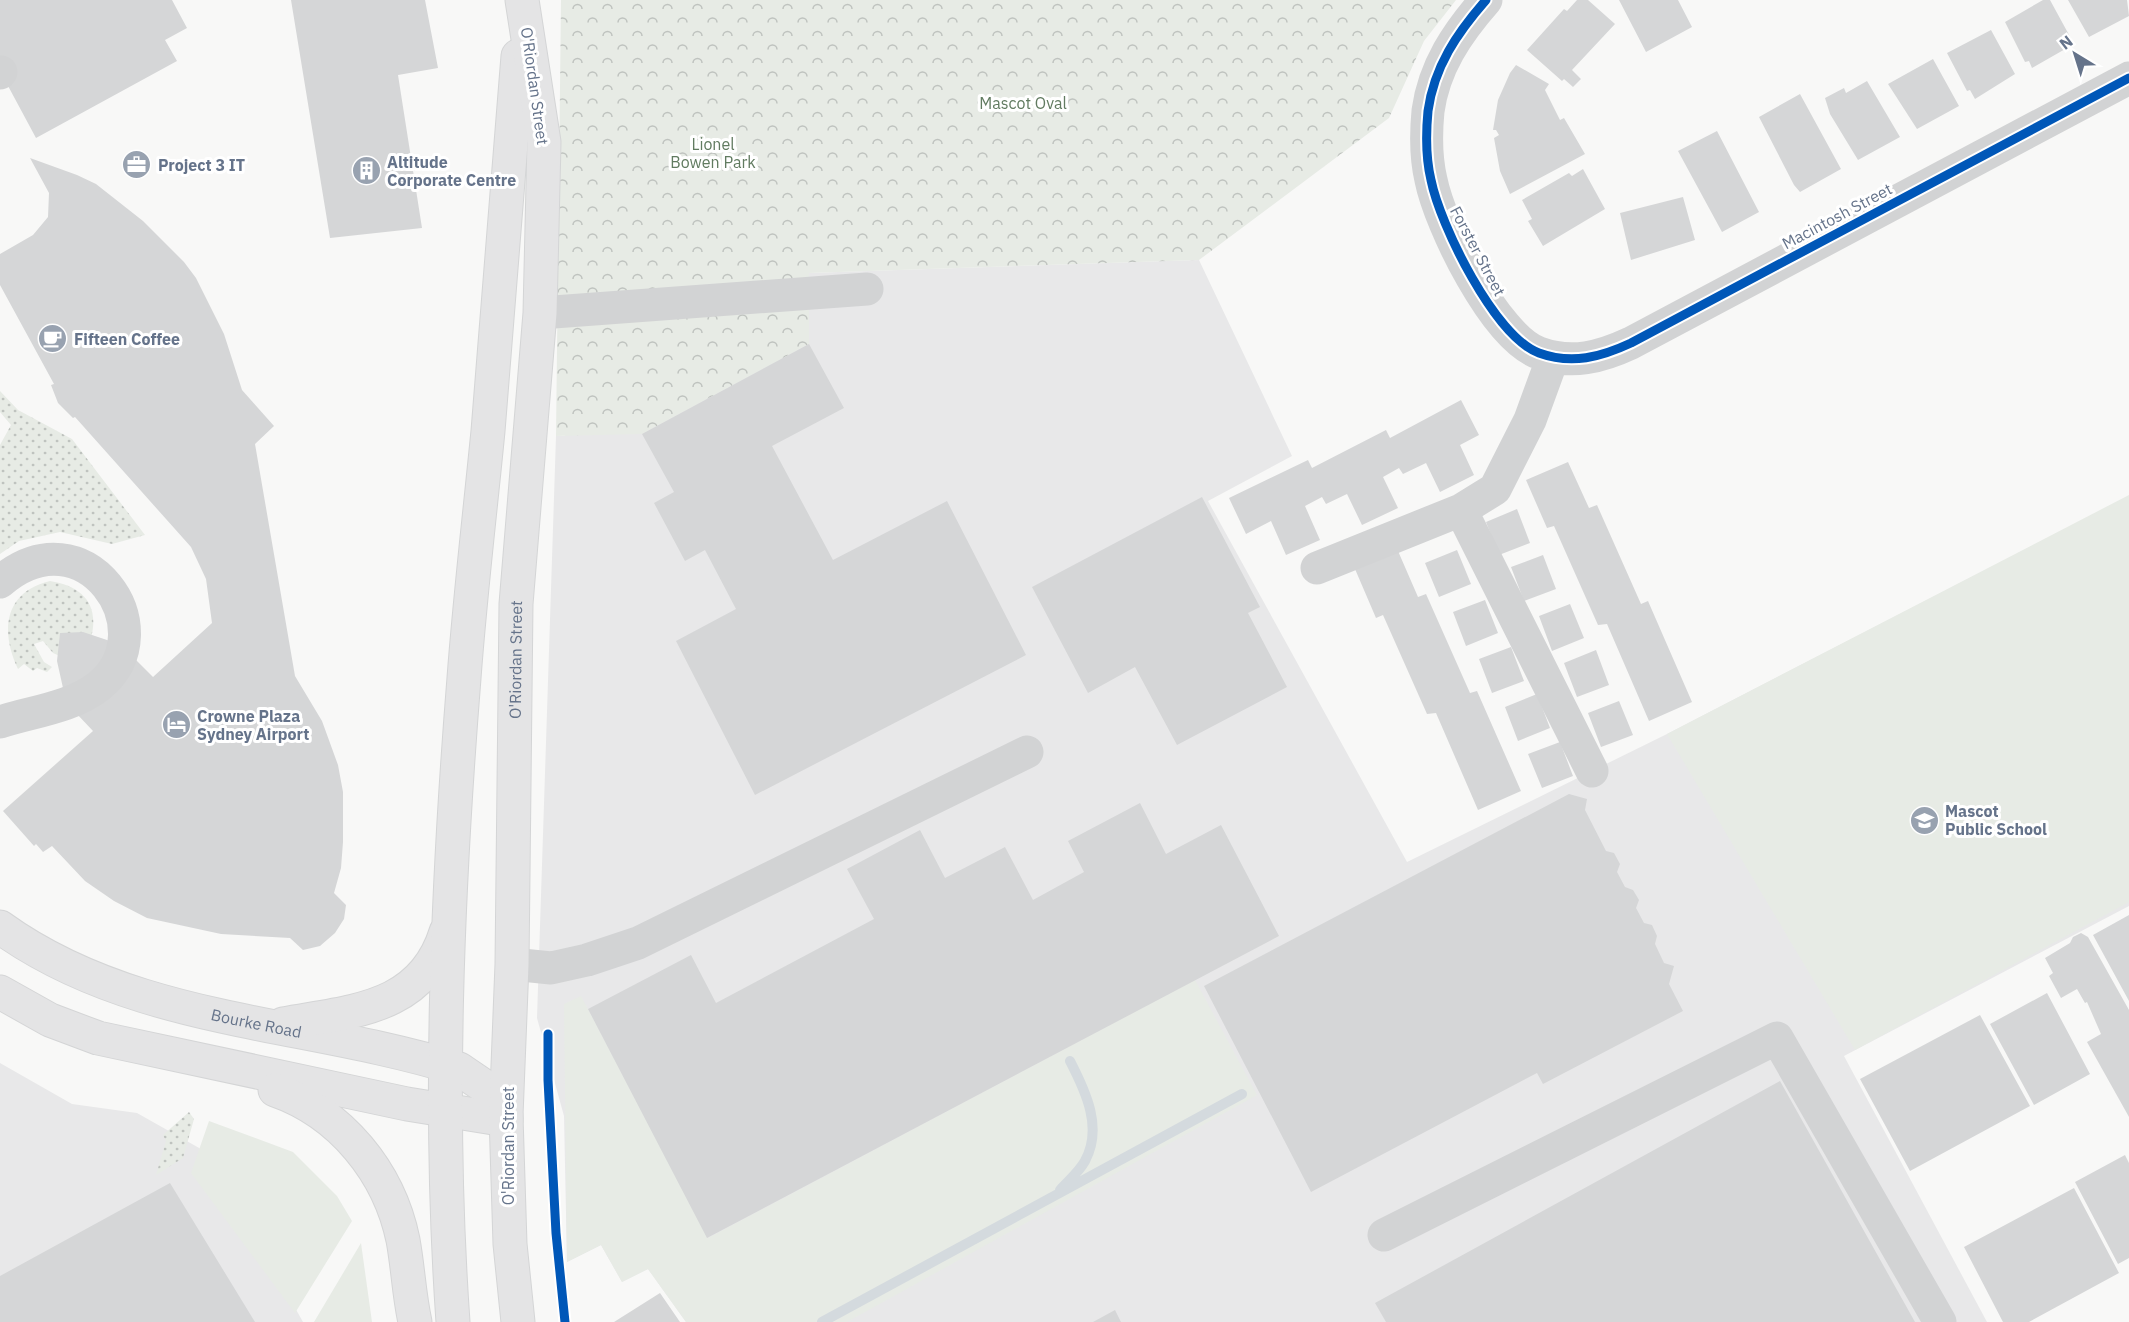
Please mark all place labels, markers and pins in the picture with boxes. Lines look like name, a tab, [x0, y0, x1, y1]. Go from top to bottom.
office icon: Project 3 IT	[121, 149, 153, 181]
place label: Altitude Corporate Centre	[387, 152, 516, 190]
place label: Project 3 IT	[158, 155, 245, 175]
building icon: Altitude Corporate Centre	[350, 155, 382, 187]
cafe icon: Fifteen Coffee	[37, 323, 69, 355]
place label: Fifteen Coffee	[74, 329, 180, 349]
place label: Crowne Plaza Sydney Airport	[197, 706, 309, 744]
hotel icon: Crowne Plaza Sydney Airport	[160, 709, 192, 741]
place label: Mascot Public School	[1945, 801, 2047, 839]
school or university icon: Mascot Public School	[1908, 804, 1940, 836]

